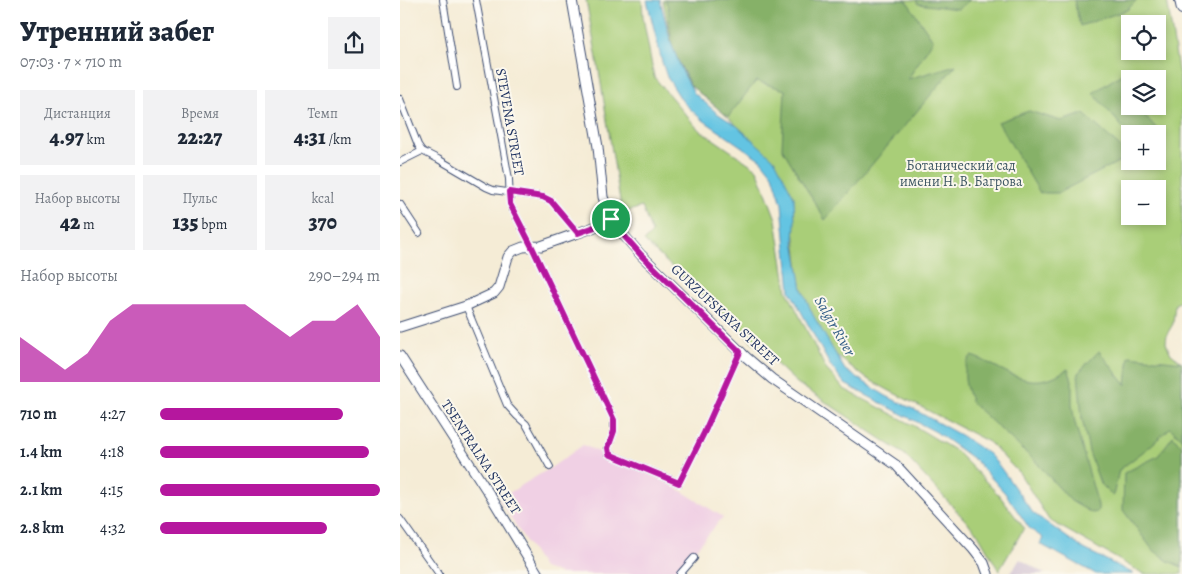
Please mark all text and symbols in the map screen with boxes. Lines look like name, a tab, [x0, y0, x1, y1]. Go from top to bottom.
text: Утренний забег	[20, 13, 214, 51]
map controls	[1121, 15, 1166, 225]
button: locate	[1121, 15, 1166, 60]
button: share	[328, 17, 380, 69]
text: 07:03 · 7 × 710 m	[20, 51, 122, 73]
street label: STEVENA STREET	[491, 67, 529, 178]
button: layers	[1121, 70, 1166, 115]
text: Дистанция	[44, 104, 111, 123]
text: Время	[181, 104, 219, 123]
text: Темп	[307, 104, 338, 123]
text: 4.97	[49, 123, 84, 151]
text: 22:27	[178, 123, 222, 151]
text: 4:31	[294, 123, 326, 151]
button: +	[1121, 125, 1166, 170]
text: km	[84, 130, 105, 149]
text: /km	[326, 130, 352, 149]
park label: Ботанический сад имени Н. В. Багрова	[900, 156, 1023, 191]
button: −	[1121, 180, 1166, 225]
text: Набор высоты	[34, 189, 120, 208]
text: Пульс	[182, 189, 217, 208]
text: kcal	[311, 189, 334, 208]
pin	[590, 198, 632, 240]
icon: arrive	[597, 205, 625, 233]
text: 42	[60, 208, 80, 236]
text: 135	[173, 208, 198, 236]
text: 370	[308, 208, 337, 236]
text: m	[80, 215, 95, 234]
text: bpm	[198, 215, 227, 234]
street label: GURZUFSKAYA STREET	[667, 260, 783, 370]
text: Набор высоты	[20, 265, 118, 287]
text: 290–294 m	[308, 265, 380, 287]
water label: Salgir River	[810, 293, 860, 360]
street label: TSENTRALNA STREET	[437, 396, 525, 518]
text: 710 m	[20, 403, 57, 425]
text: 4:27	[100, 403, 125, 425]
text: 1.4 km	[20, 441, 62, 463]
text: 4:18	[100, 441, 124, 463]
text: 2.1 km	[20, 479, 62, 501]
text: 4:15	[100, 479, 123, 501]
text: 2.8 km	[20, 517, 64, 539]
text: 4:32	[100, 517, 125, 539]

